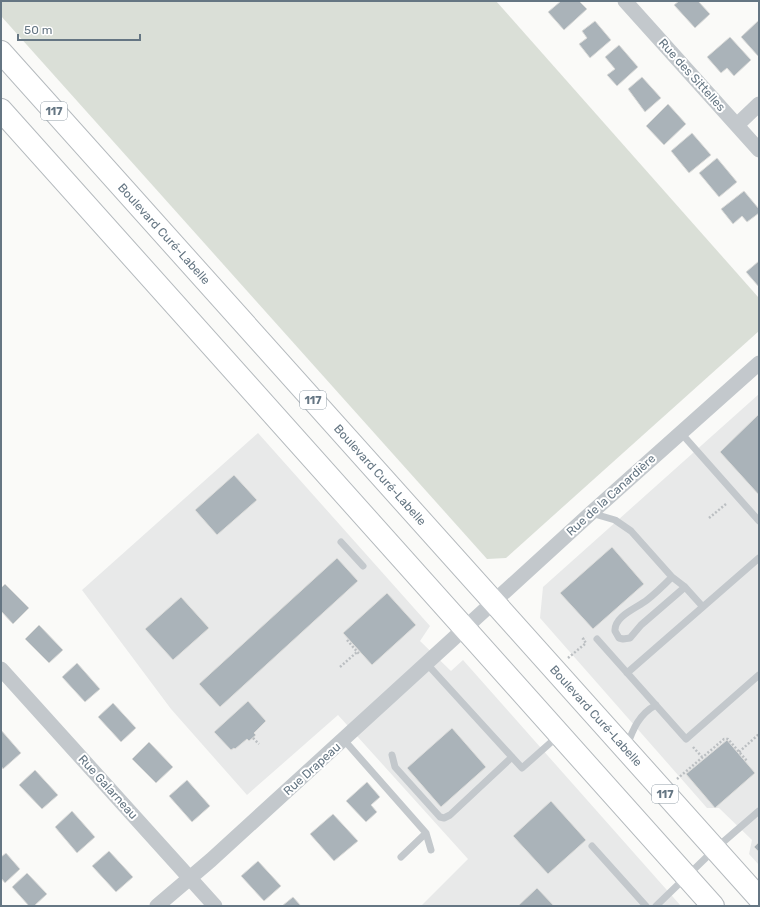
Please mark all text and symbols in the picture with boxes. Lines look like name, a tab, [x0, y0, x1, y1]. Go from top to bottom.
scale bar	[18, 16, 140, 42]
text: 50 m	[24, 23, 52, 37]
street label: Rue des Sittelles	[656, 36, 728, 114]
road number: 117	[41, 102, 67, 120]
street label: Boulevard Curé-Labelle	[115, 181, 213, 288]
road number: 117	[300, 391, 326, 409]
street label: Boulevard Curé-Labelle	[331, 422, 429, 529]
street label: Rue de la Canardière	[564, 451, 659, 539]
street label: Boulevard Curé-Labelle	[547, 663, 645, 770]
street label: Rue Drapeau	[281, 740, 343, 798]
street label: Rue Galarneau	[76, 752, 140, 822]
road number: 117	[652, 785, 678, 803]

